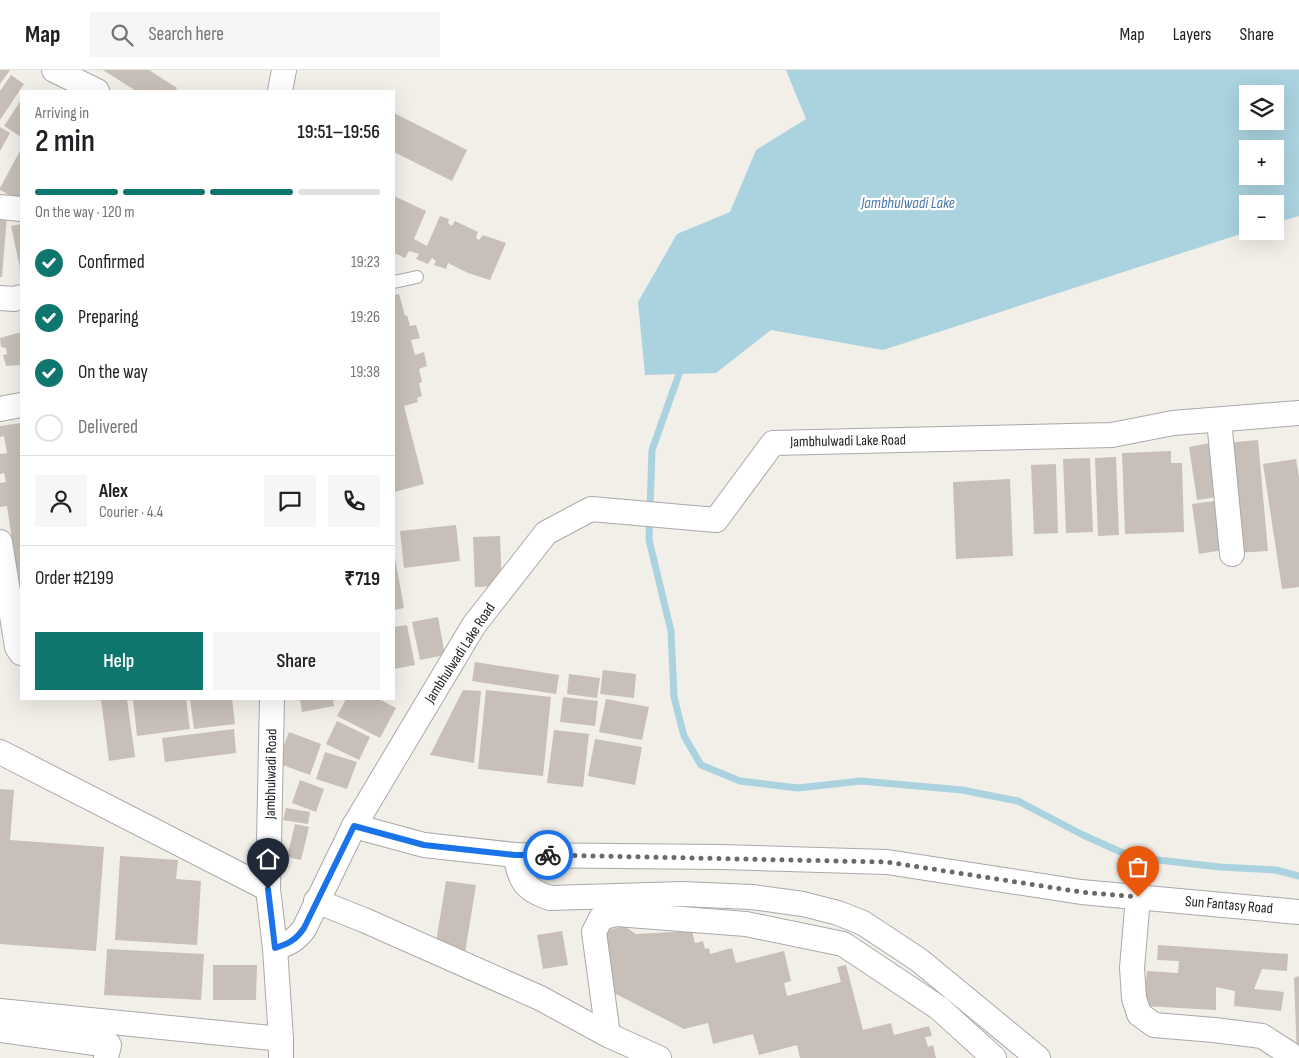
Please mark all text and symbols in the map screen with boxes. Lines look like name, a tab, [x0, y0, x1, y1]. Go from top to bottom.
search box	[90, 12, 440, 57]
text: Map	[25, 20, 60, 49]
icon: search	[108, 21, 136, 49]
text: Search here	[148, 23, 224, 46]
text: Map	[1120, 24, 1145, 45]
text: Layers	[1173, 24, 1212, 45]
text: Share	[1240, 24, 1274, 45]
map controls	[1239, 85, 1284, 240]
button: layers	[1239, 85, 1284, 130]
text: Arriving in	[35, 104, 89, 123]
text: 19:51–19:56	[298, 121, 380, 144]
text: 2 min	[35, 122, 95, 161]
button: +	[1239, 140, 1284, 185]
water label: Jambhulwadi Lake	[860, 194, 955, 213]
button: −	[1239, 195, 1284, 240]
text: On the way · 120 m	[35, 203, 134, 222]
icon: check	[35, 249, 63, 277]
text: Confirmed	[78, 251, 145, 274]
text: 19:23	[351, 253, 380, 272]
icon: check	[35, 304, 63, 332]
text: Preparing	[78, 306, 139, 329]
text: 19:26	[351, 308, 380, 327]
icon: check	[35, 359, 63, 387]
text: On the way	[78, 361, 148, 384]
text: 19:38	[351, 363, 380, 382]
text: Delivered	[78, 416, 138, 439]
street label: Jambhulwadi Lake Road	[789, 430, 906, 452]
button: person	[35, 475, 87, 527]
button: chat	[264, 475, 316, 527]
button: phone	[328, 475, 380, 527]
text: Alex	[99, 480, 128, 503]
text: Courier · 4.4	[99, 503, 163, 522]
text: Order #2199	[35, 567, 114, 590]
text: ₹719	[344, 568, 380, 591]
street label: Jambhulwadi Lake Road	[420, 599, 500, 708]
button: Help	[35, 632, 203, 690]
button: Share	[213, 632, 380, 690]
street label: Jambhulwadi Road	[261, 729, 281, 820]
courier	[523, 830, 573, 880]
pin	[247, 838, 289, 889]
icon: bike	[534, 841, 562, 869]
icon: home	[254, 845, 282, 873]
pin	[1117, 846, 1159, 897]
icon: bag	[1124, 853, 1152, 881]
street label: Sun Fantasy Road	[1184, 892, 1274, 918]

